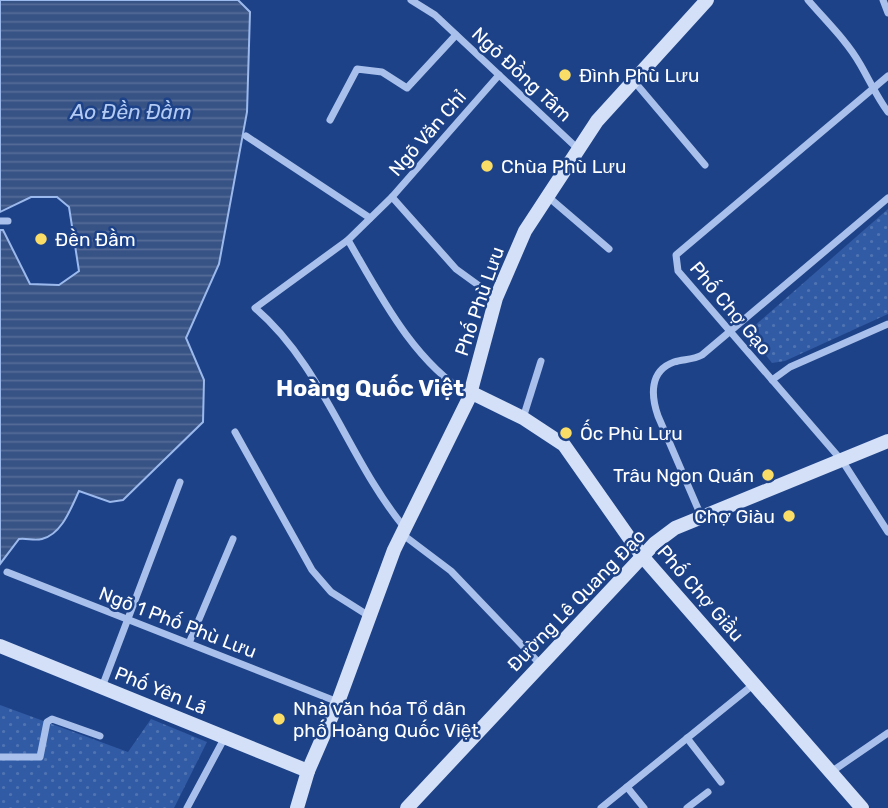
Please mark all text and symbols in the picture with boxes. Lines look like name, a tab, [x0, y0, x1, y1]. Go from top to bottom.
street label: Ngõ Đồng Tâm	[467, 22, 576, 126]
place label: Đình Phù Lưu	[579, 64, 699, 87]
marker: Đình Phù Lưu	[557, 67, 573, 83]
street label: Ngõ Văn Chỉ	[384, 85, 471, 181]
water label: Ao Đền Đầm	[69, 99, 192, 124]
place label: Chùa Phù Lưu	[501, 155, 627, 178]
marker: Chùa Phù Lưu	[479, 158, 495, 174]
place label: Đền Đầm	[55, 228, 136, 251]
marker: Đền Đầm	[33, 231, 49, 247]
street label: Phố Phù Lưu	[450, 243, 509, 359]
street label: Phố Chợ Gạo	[685, 257, 776, 360]
district label: Hoàng Quốc Việt	[276, 374, 464, 402]
place label: Ốc Phù Lưu	[580, 419, 683, 445]
marker: Ốc Phù Lưu	[558, 425, 574, 441]
place label: Trâu Ngon Quán	[613, 464, 754, 487]
marker: Trâu Ngon Quán	[760, 467, 776, 483]
place label: Chợ Giàu	[694, 505, 775, 528]
marker: Chợ Giàu	[781, 508, 797, 524]
street label: Đường Lê Quang Đạo	[503, 524, 650, 676]
street label: Phố Chợ Giầu	[653, 540, 749, 646]
street label: Ngõ 1 Phố Phù Lưu	[96, 582, 260, 663]
street label: Phố Yên Lã	[111, 662, 210, 719]
place label: Nhà văn hóa Tổ dân phố Hoàng Quốc Việt	[293, 697, 479, 742]
marker: Nhà văn hóa Tổ dân phố Hoàng Quốc Việt	[271, 711, 287, 727]

